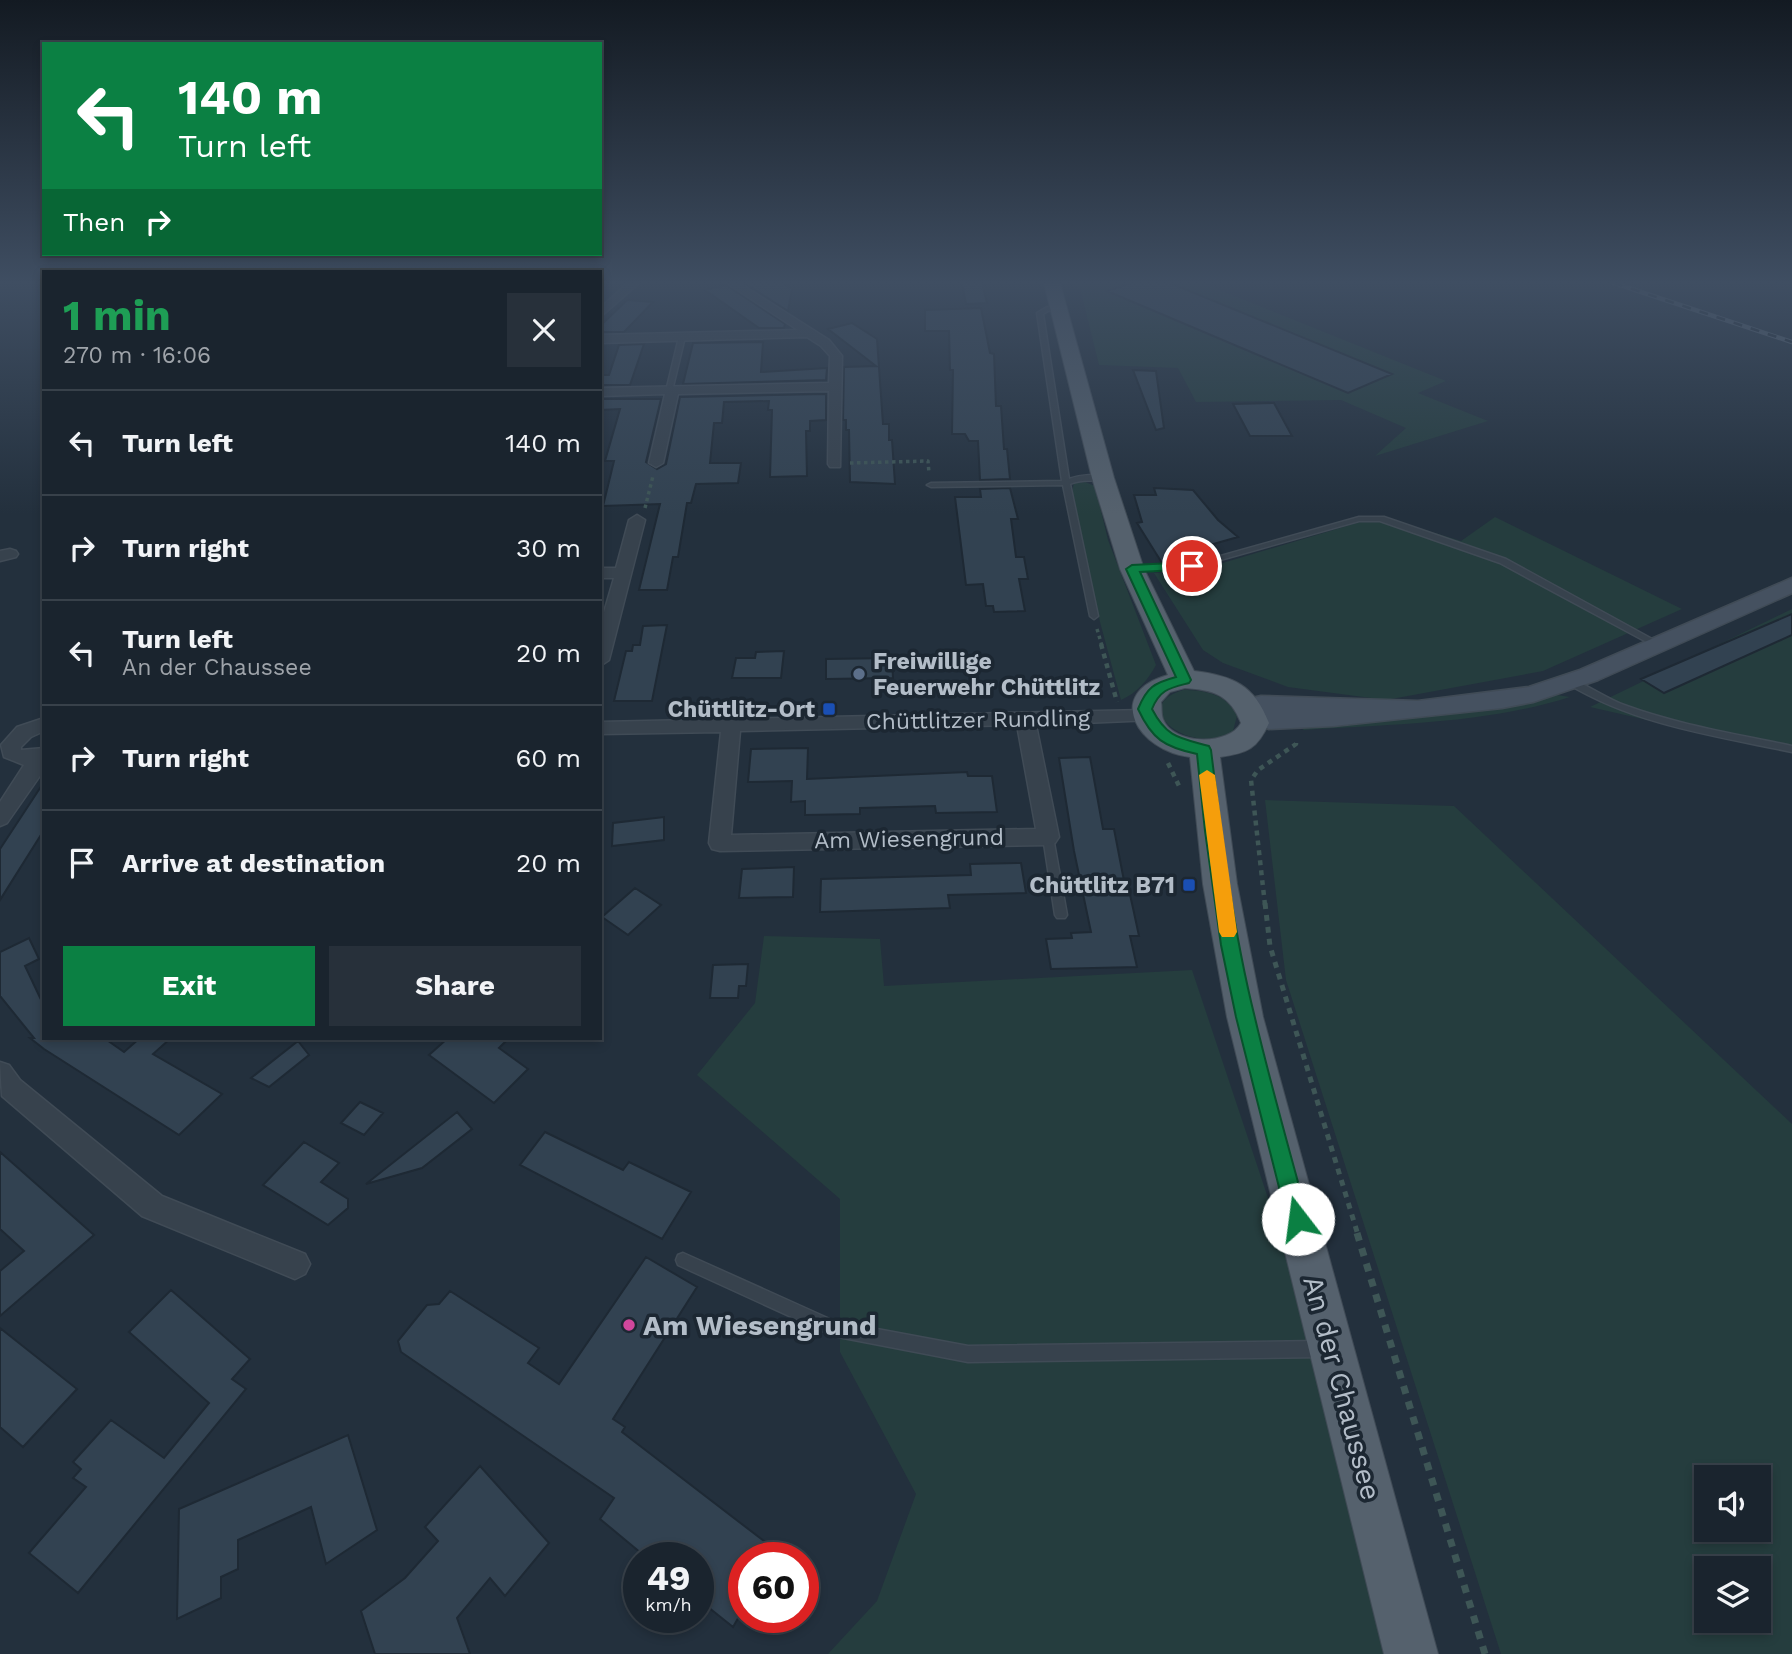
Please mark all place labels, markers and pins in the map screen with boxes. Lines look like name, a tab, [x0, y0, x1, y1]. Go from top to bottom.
pin	[1162, 536, 1222, 596]
place label: Freiwillige Feuerwehr Chüttlitz	[873, 648, 1100, 701]
marker: Freiwillige Feuerwehr Chüttlitz	[851, 666, 867, 682]
place label: Chüttlitz-Ort	[667, 696, 815, 723]
marker: Chüttlitz-Ort	[821, 701, 837, 717]
place label: Chüttlitz B71	[1029, 872, 1175, 899]
marker: Chüttlitz B71	[1181, 877, 1197, 893]
place label: Am Wiesengrund	[643, 1309, 876, 1342]
marker: Am Wiesengrund	[621, 1317, 637, 1333]

